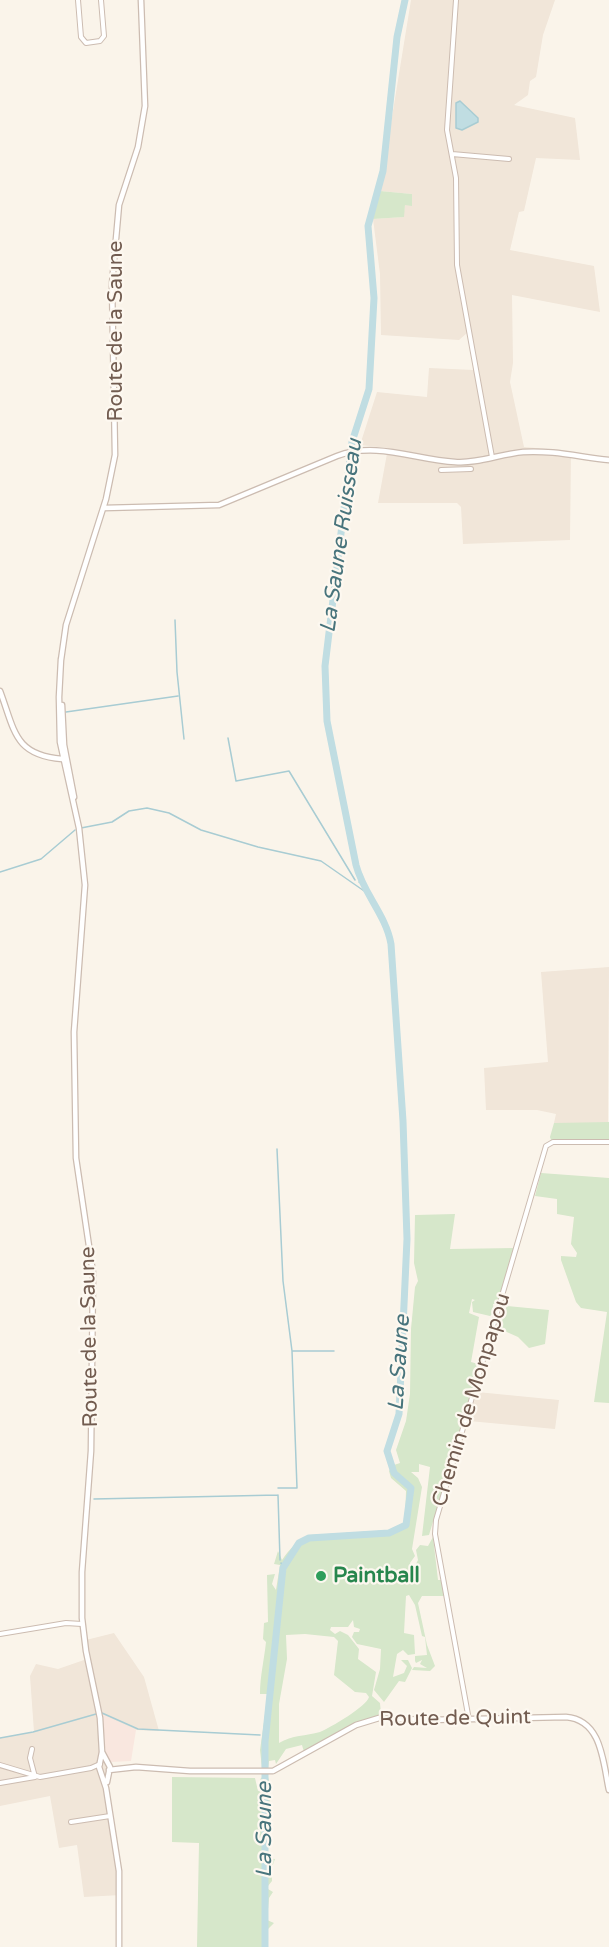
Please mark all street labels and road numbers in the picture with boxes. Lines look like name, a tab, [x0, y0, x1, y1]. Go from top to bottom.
street label: Route de la Saune	[103, 241, 129, 421]
street label: Route de la Saune	[76, 1246, 104, 1428]
street label: Chemin de Monpapou	[427, 1290, 517, 1510]
street label: Route de Quint	[379, 1705, 531, 1733]

